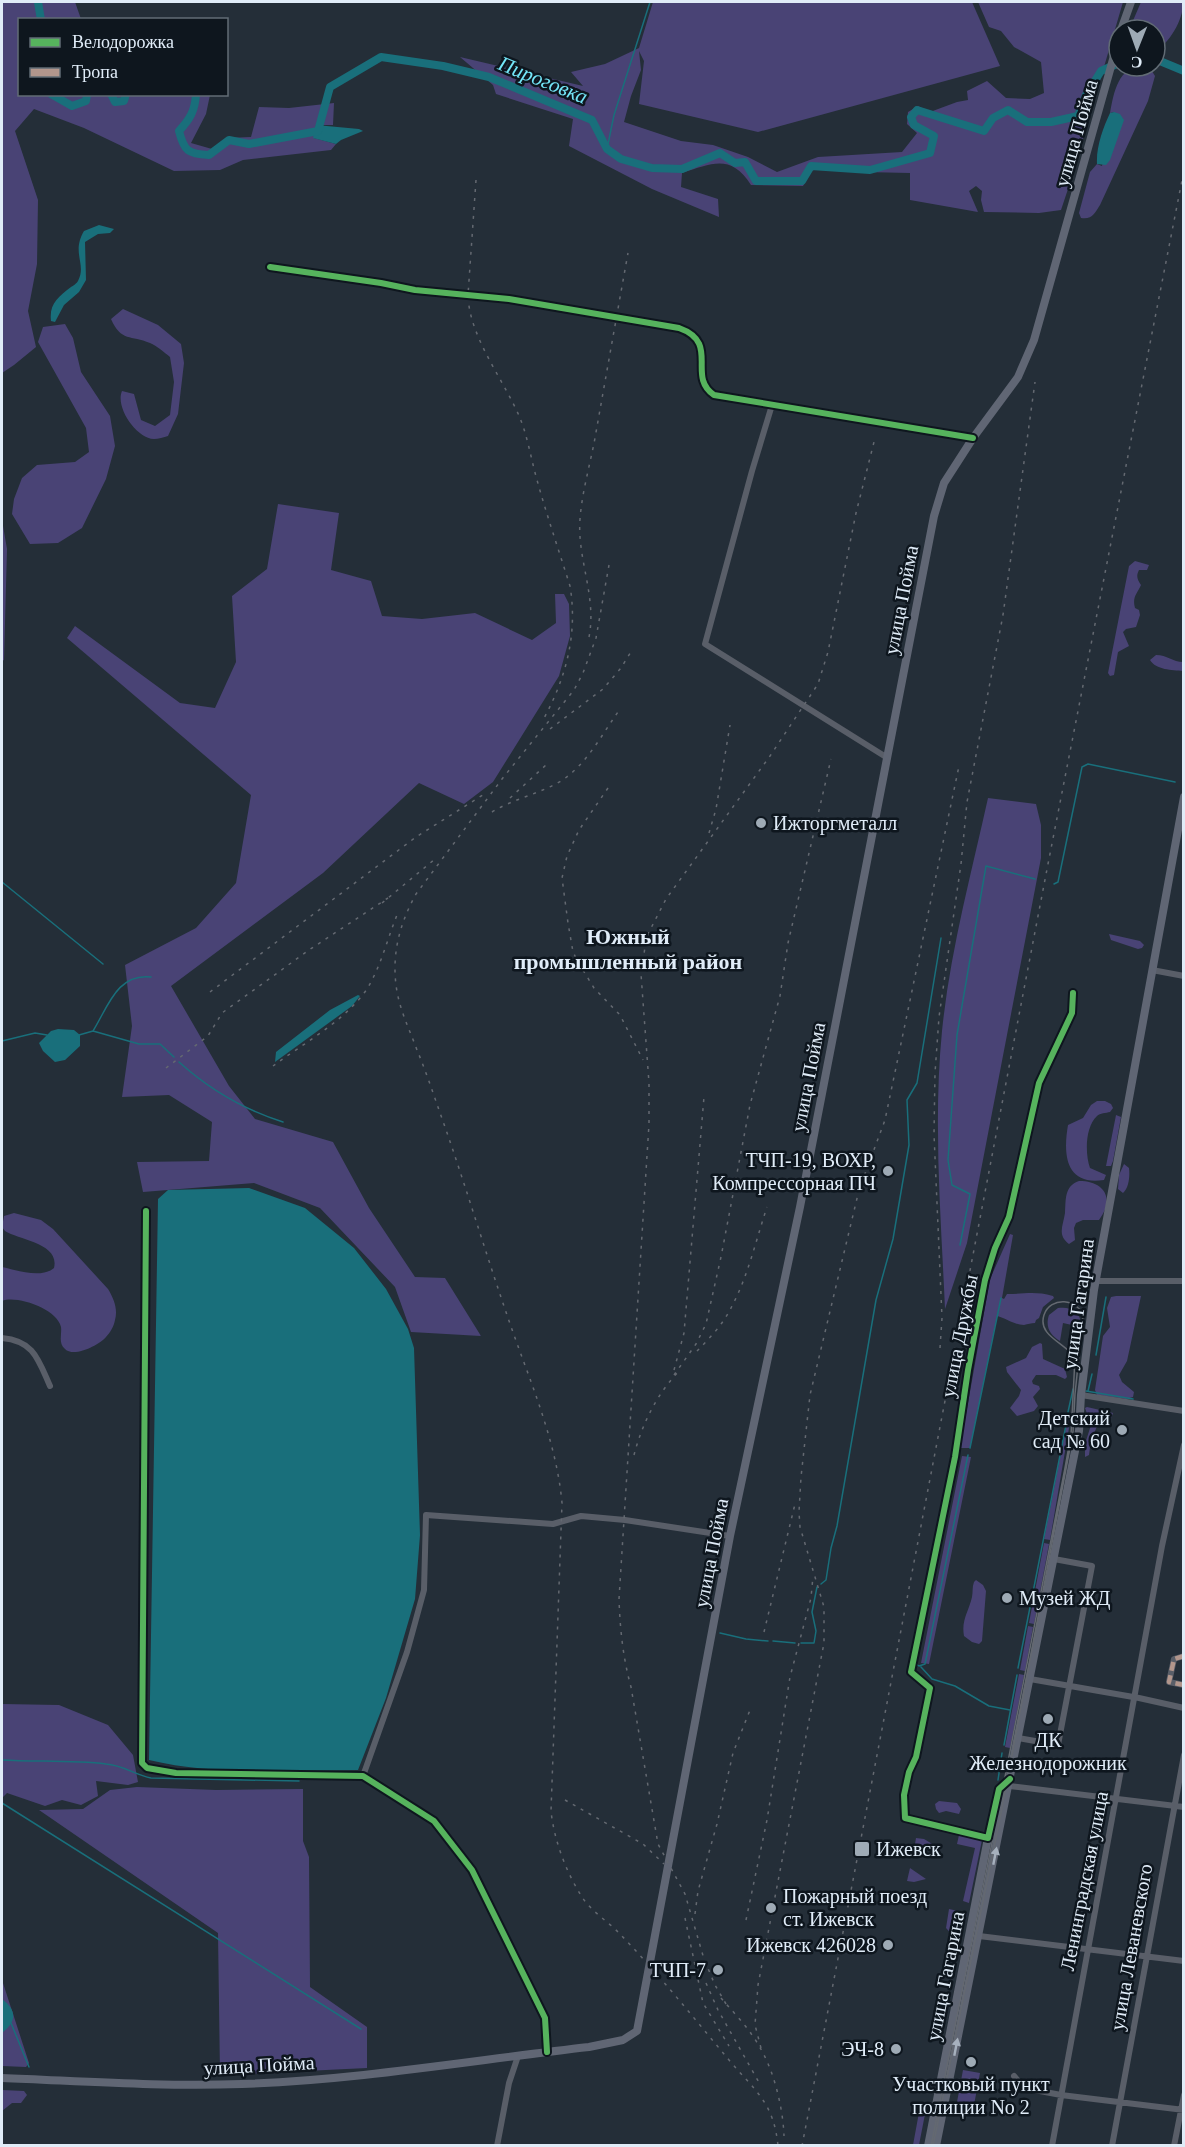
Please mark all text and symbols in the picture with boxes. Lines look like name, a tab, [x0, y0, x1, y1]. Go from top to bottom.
legend	[18, 18, 228, 96]
north arrow	[1107, 18, 1167, 78]
text: Велодорожка	[72, 32, 174, 52]
water label: Пироговка	[494, 51, 591, 109]
text: С	[1131, 54, 1143, 71]
text: Тропа	[72, 62, 118, 82]
street label: улица Пойма	[1050, 77, 1103, 190]
street label: улица Пойма	[880, 543, 923, 657]
place label: Ижторгметалл	[773, 812, 897, 835]
marker: Ижторгметалл	[754, 816, 768, 830]
district label: Южный промышленный район	[514, 924, 743, 974]
street label: улица Пойма	[787, 1020, 830, 1134]
place label: ТЧП-19, ВОХР, Компрессорная ПЧ	[712, 1149, 876, 1195]
marker: ТЧП-19, ВОХР, Компрессорная ПЧ	[881, 1164, 895, 1178]
street label: улица Гагарина	[1058, 1237, 1099, 1371]
street label: улица Дружбы	[936, 1273, 983, 1399]
place label: Детский сад № 60	[1033, 1407, 1110, 1453]
marker: Детский сад № 60	[1115, 1423, 1129, 1437]
street label: улица Пойма	[690, 1496, 733, 1610]
place label: Музей ЖД	[1019, 1587, 1111, 1610]
marker: Музей ЖД	[1000, 1591, 1014, 1605]
marker: ДК Железнодорожник	[1041, 1712, 1055, 1726]
place label: ДК Железнодорожник	[969, 1729, 1127, 1775]
street label: Ленинградская улица	[1056, 1789, 1113, 1973]
place label: Ижевск	[876, 1838, 941, 1860]
marker: Ижевск	[853, 1840, 871, 1858]
one-way arrow	[991, 1846, 1000, 1865]
street label: улица Леваневского	[1105, 1862, 1157, 2032]
place label: Пожарный поезд ст. Ижевск	[783, 1885, 927, 1930]
marker: Пожарный поезд ст. Ижевск	[764, 1901, 778, 1915]
street label: улица Гагарина	[922, 1909, 969, 2043]
place label: Ижевск 426028	[746, 1934, 876, 1956]
marker: Ижевск 426028	[881, 1938, 895, 1952]
place label: ТЧП-7	[650, 1959, 706, 1981]
marker: ТЧП-7	[711, 1963, 725, 1977]
one-way arrow	[952, 2037, 961, 2056]
place label: ЭЧ-8	[841, 2038, 884, 2060]
marker: ЭЧ-8	[889, 2042, 903, 2056]
street label: улица Пойма	[203, 2051, 315, 2080]
marker: Участковый пункт полиции No 2	[964, 2055, 978, 2069]
place label: Участковый пункт полиции No 2	[892, 2073, 1050, 2119]

